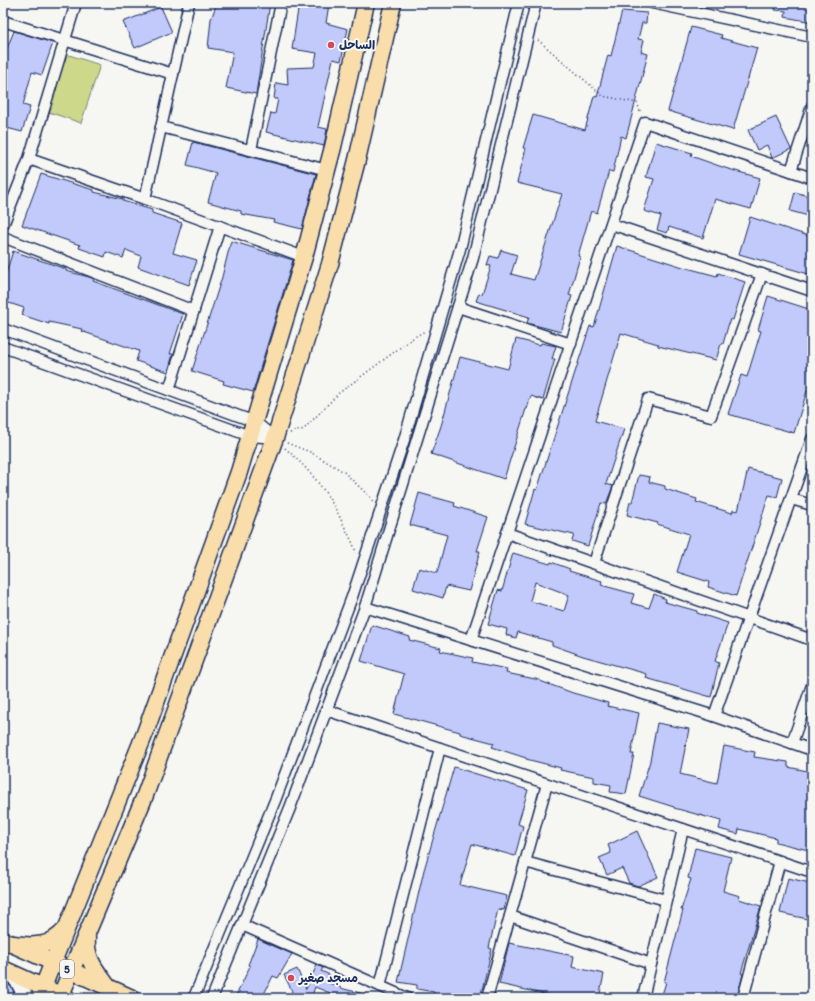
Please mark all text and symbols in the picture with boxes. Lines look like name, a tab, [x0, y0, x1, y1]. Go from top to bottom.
place label: الساحل	[339, 38, 375, 52]
marker: الساحل	[326, 40, 336, 50]
road number: 5	[60, 960, 74, 978]
place label: مسجد صغير	[298, 971, 358, 985]
marker: مسجد صغير	[286, 973, 296, 983]

